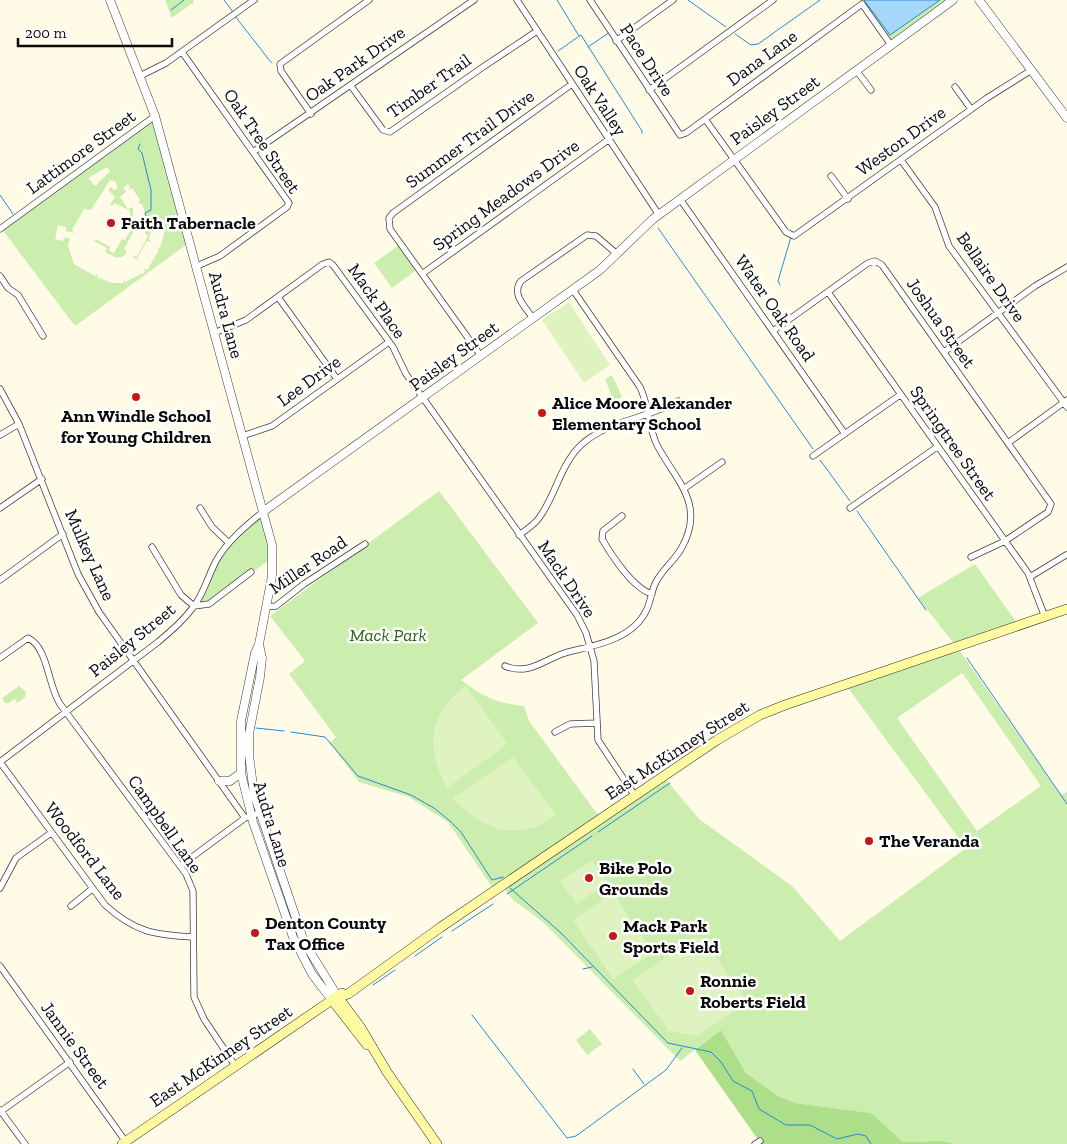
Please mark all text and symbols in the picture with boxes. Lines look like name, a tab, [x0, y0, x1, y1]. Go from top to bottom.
scale bar	[18, 15, 171, 47]
street label: Pace Drive	[615, 20, 679, 100]
street label: Oak Park Drive	[301, 21, 409, 107]
text: 200 m	[25, 24, 66, 42]
street label: Dana Lane	[722, 25, 802, 91]
street label: Timber Trail	[383, 49, 476, 123]
street label: Oak Valley	[569, 60, 632, 140]
street label: Paisley Street	[726, 70, 824, 150]
street label: Oak Tree Street	[219, 84, 305, 198]
street label: Summer Trail Drive	[401, 85, 539, 193]
street label: Weston Drive	[852, 101, 950, 181]
street label: Lattimore Street	[22, 105, 140, 199]
street label: Spring Meadows Drive	[428, 134, 584, 256]
place label: Faith Tabernacle	[121, 212, 256, 234]
marker: Faith Tabernacle	[105, 217, 117, 229]
street label: Bellaire Drive	[952, 228, 1030, 326]
street label: Water Oak Road	[730, 250, 820, 366]
street label: Mack Place	[343, 259, 411, 343]
street label: Audra Lane	[204, 269, 248, 361]
street label: Joshua Street	[902, 274, 980, 373]
street label: Paisley Street	[405, 316, 503, 396]
street label: Lee Drive	[273, 351, 345, 411]
street label: Springtree Street	[905, 381, 1001, 505]
marker: Ann Windle School for Young Children	[130, 391, 142, 403]
place label: Alice Moore Alexander Elementary School	[552, 392, 732, 435]
place label: Ann Windle School for Young Children	[61, 405, 212, 448]
marker: Alice Moore Alexander Elementary School	[536, 407, 548, 419]
street label: Mulkey Lane	[60, 506, 120, 604]
street label: Miller Road	[265, 531, 351, 599]
street label: Mack Drive	[533, 536, 601, 622]
street label: Paisley Street	[84, 598, 180, 682]
park label: Mack Park	[350, 624, 426, 646]
street label: East McKinney Street	[601, 695, 753, 805]
street label: Campbell Lane	[123, 771, 207, 877]
street label: Audra Lane	[248, 778, 296, 870]
street label: Woodford Lane	[40, 798, 130, 904]
place label: The Veranda	[879, 830, 979, 852]
marker: The Veranda	[863, 835, 875, 847]
place label: Bike Polo Grounds	[599, 857, 672, 900]
marker: Bike Polo Grounds	[583, 872, 595, 884]
place label: Denton County Tax Office	[265, 912, 387, 955]
place label: Mack Park Sports Field	[623, 915, 720, 958]
marker: Denton County Tax Office	[249, 927, 261, 939]
marker: Mack Park Sports Field	[607, 930, 619, 942]
place label: Ronnie Roberts Field	[700, 970, 807, 1013]
marker: Ronnie Roberts Field	[684, 985, 696, 997]
street label: Jannie Street	[36, 997, 114, 1093]
street label: East McKinney Street	[146, 1000, 297, 1112]

